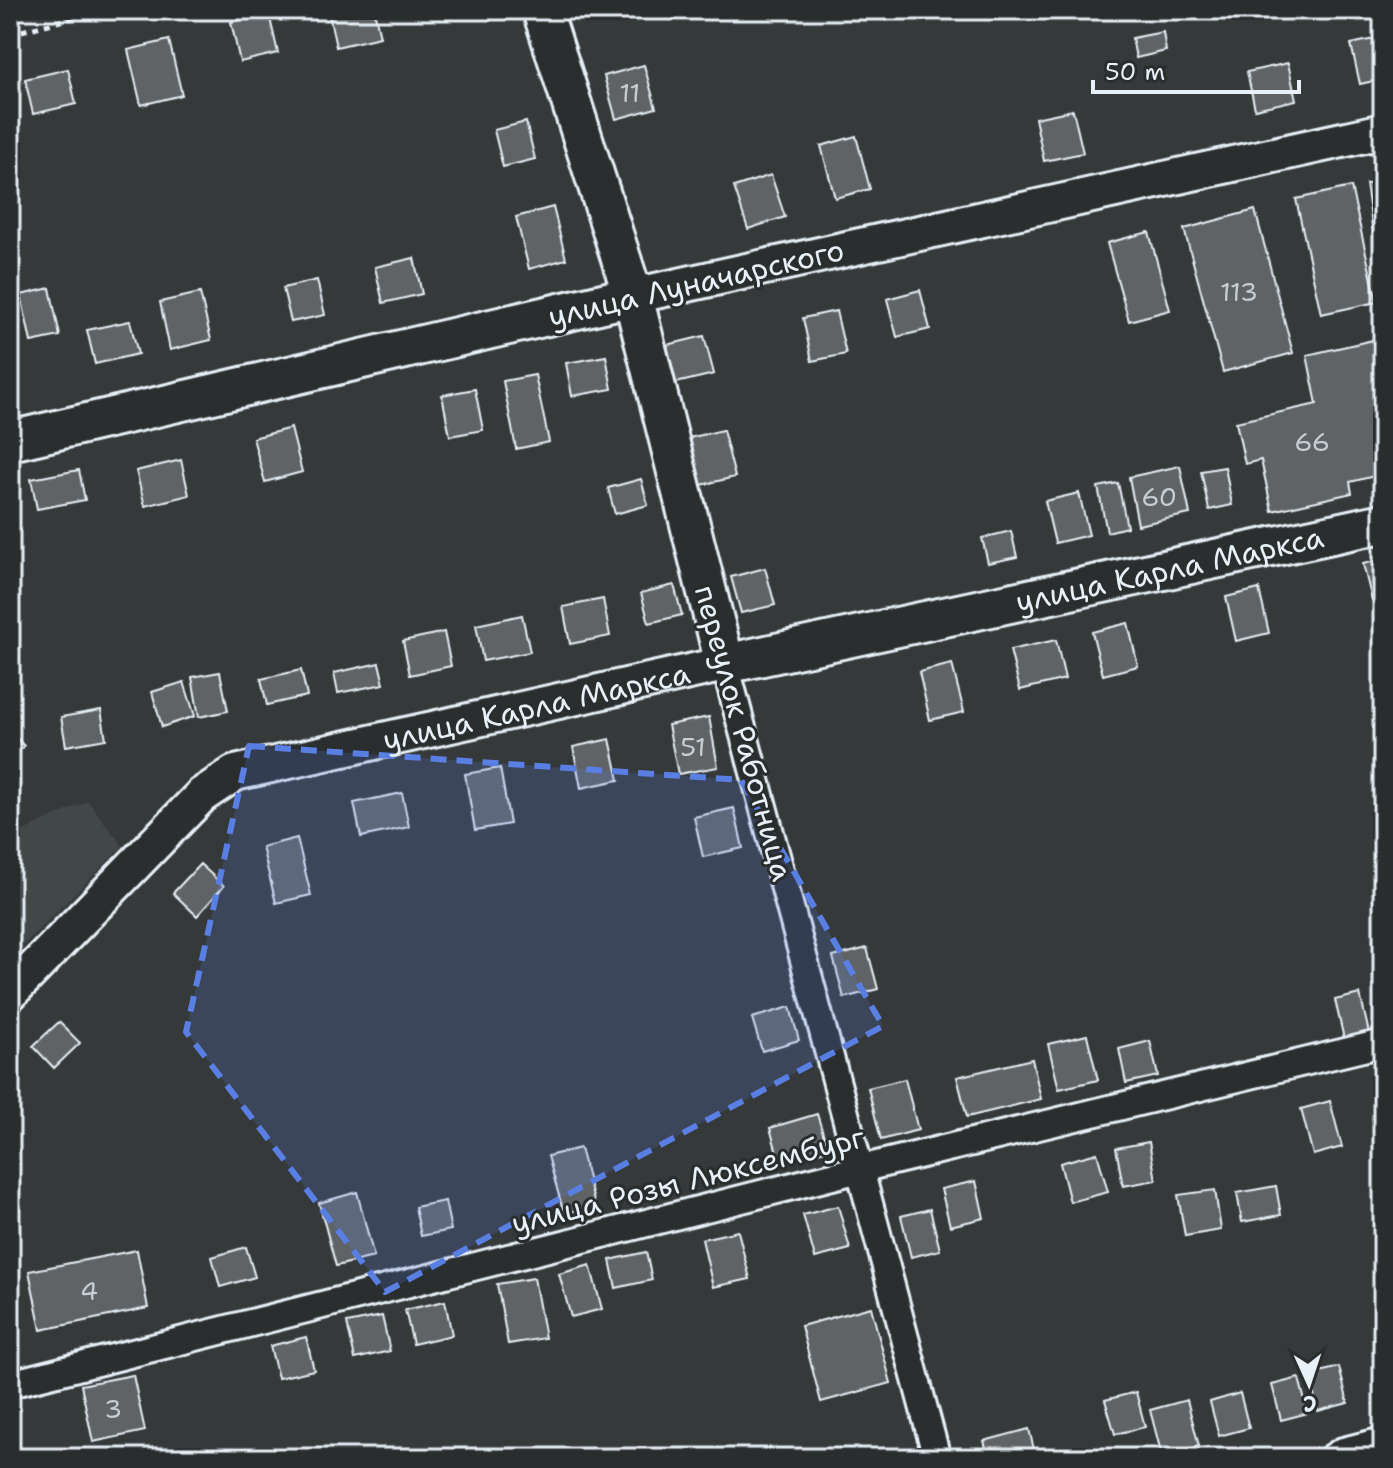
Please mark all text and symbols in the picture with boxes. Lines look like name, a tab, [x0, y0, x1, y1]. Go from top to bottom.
scale bar	[1093, 44, 1299, 94]
text: 50 m	[1105, 56, 1165, 88]
house number: 11	[620, 75, 640, 110]
street label: улица Луначарского	[544, 229, 848, 337]
house number: 113	[1220, 274, 1258, 309]
house number: 66	[1294, 424, 1330, 459]
house number: 60	[1141, 479, 1177, 514]
street label: улица Карла Маркса	[1012, 516, 1327, 622]
street label: переулок Работница	[685, 581, 803, 886]
street label: улица Карла Маркса	[379, 652, 694, 760]
house number: 51	[680, 729, 706, 764]
street label: улица Розы Люксембург	[507, 1116, 870, 1244]
house number: 4	[80, 1273, 98, 1308]
north arrow	[1269, 1344, 1349, 1424]
text: С	[1303, 1389, 1318, 1418]
house number: 3	[104, 1391, 122, 1426]

